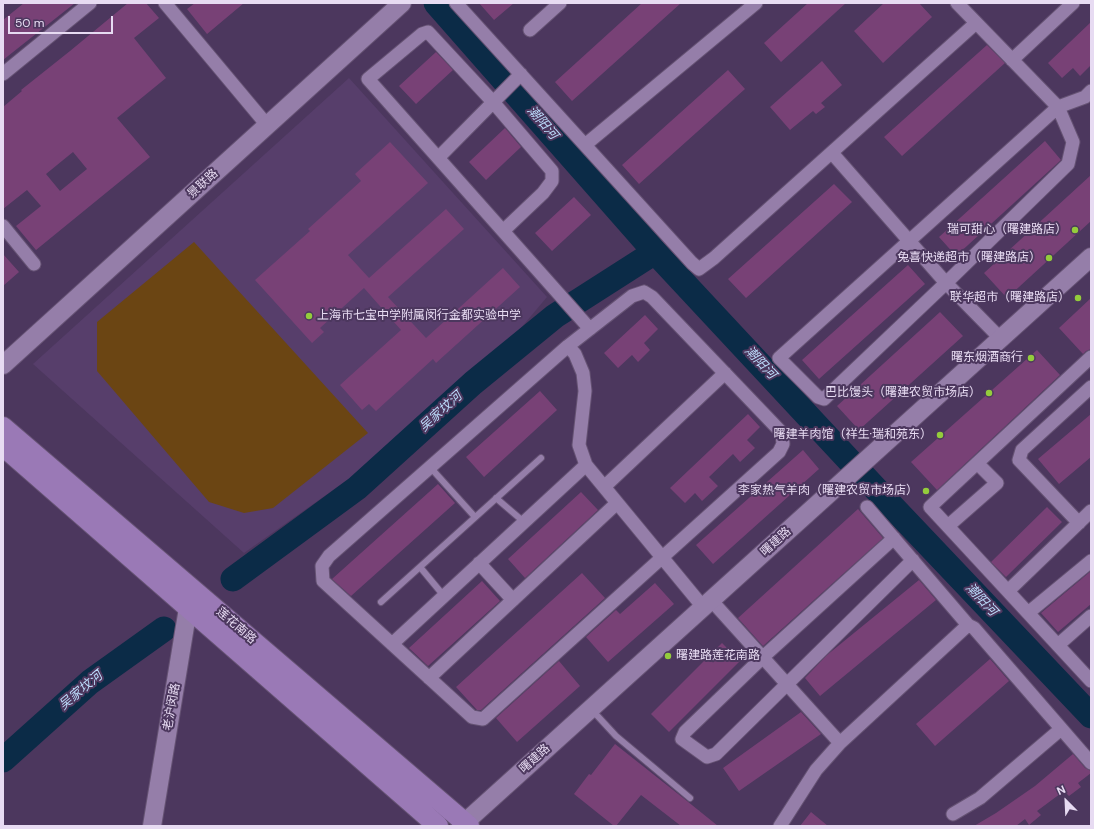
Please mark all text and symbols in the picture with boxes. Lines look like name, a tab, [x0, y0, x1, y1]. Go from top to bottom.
scale bar	[10, 8, 115, 34]
text: 50 m	[15, 15, 44, 31]
water label: 潮阳河	[523, 103, 561, 143]
street label: 景联路	[185, 167, 221, 201]
place label: 瑞可甜心（曙建路店）	[947, 223, 1067, 237]
marker: 瑞可甜心（曙建路店）	[1070, 225, 1080, 235]
place label: 兔喜快递超市（曙建路店）	[897, 251, 1041, 265]
marker: 兔喜快递超市（曙建路店）	[1044, 253, 1054, 263]
place label: 联华超市（曙建路店）	[950, 291, 1070, 305]
marker: 联华超市（曙建路店）	[1073, 293, 1083, 303]
place label: 上海市七宝中学附属闵行金都实验中学	[317, 309, 521, 323]
marker: 上海市七宝中学附属闵行金都实验中学	[304, 311, 314, 321]
water label: 潮阳河	[741, 343, 779, 383]
place label: 曙东烟酒商行	[951, 351, 1023, 365]
marker: 曙东烟酒商行	[1026, 353, 1036, 363]
place label: 巴比馒头（曙建农贸市场店）	[825, 386, 981, 400]
marker: 巴比馒头（曙建农贸市场店）	[984, 388, 994, 398]
water label: 吴家坟河	[416, 389, 466, 435]
place label: 曙建羊肉馆（祥生·瑞和苑东）	[774, 428, 932, 442]
marker: 曙建羊肉馆（祥生·瑞和苑东）	[935, 430, 945, 440]
place label: 李家热气羊肉（曙建农贸市场店）	[738, 484, 918, 498]
marker: 李家热气羊肉（曙建农贸市场店）	[921, 486, 931, 496]
street label: 曙建路	[758, 525, 794, 559]
water label: 潮阳河	[962, 580, 1000, 620]
street label: 莲花南路	[213, 605, 259, 647]
place label: 曙建路莲花南路	[676, 649, 760, 663]
marker: 曙建路莲花南路	[663, 651, 673, 661]
water label: 吴家坟河	[56, 668, 106, 714]
street label: 老沪闵路	[161, 682, 183, 732]
street label: 曙建路	[517, 742, 553, 776]
north arrow	[1046, 781, 1086, 821]
text: N	[1055, 782, 1068, 798]

